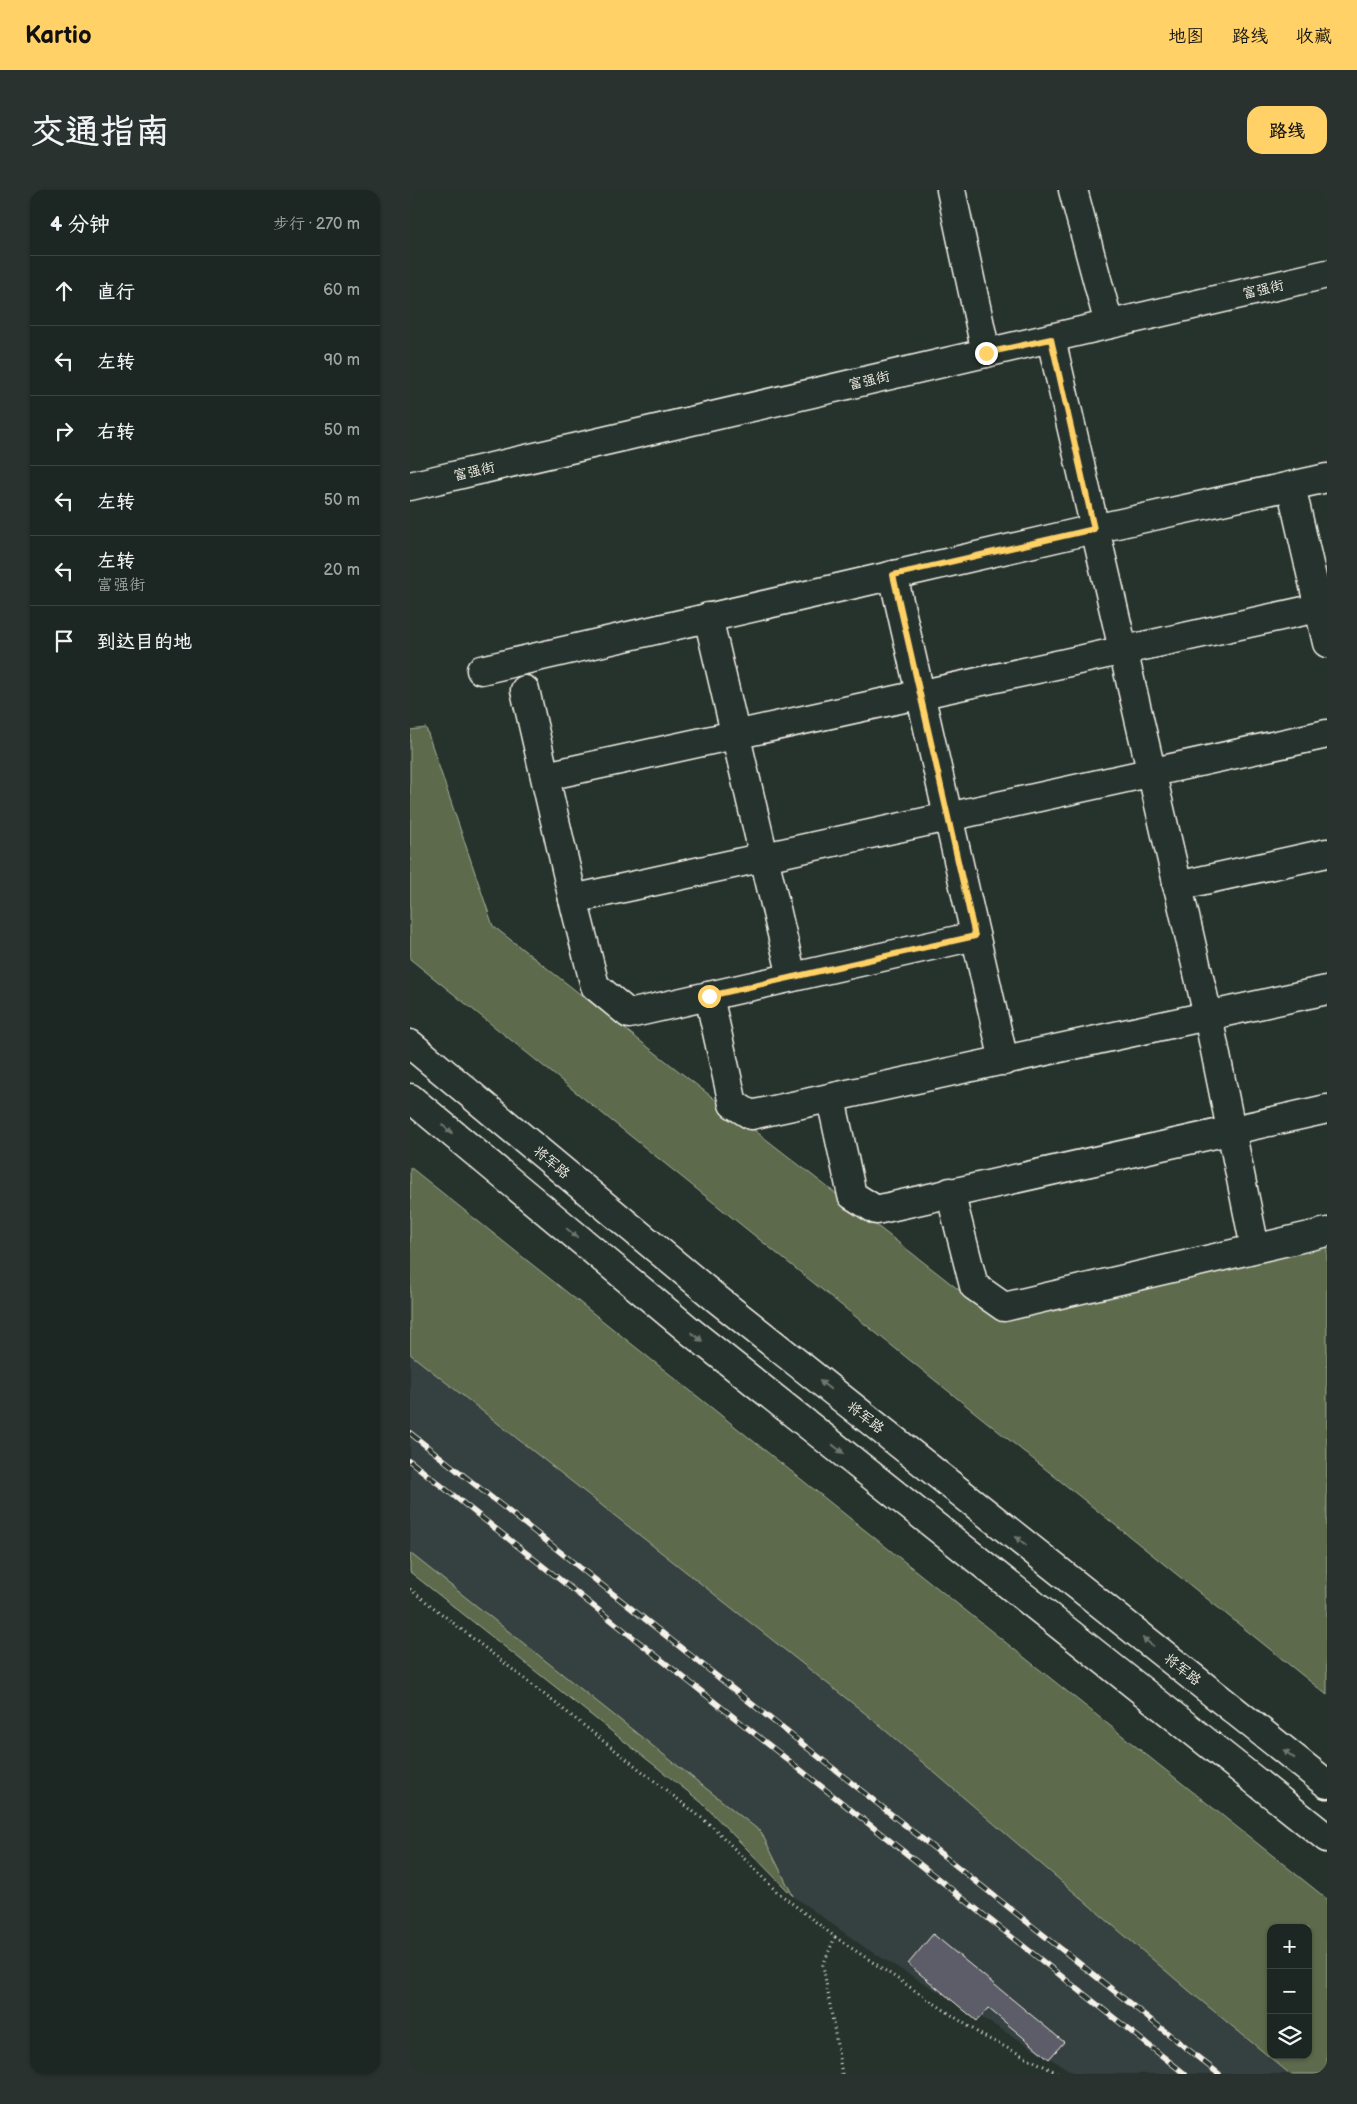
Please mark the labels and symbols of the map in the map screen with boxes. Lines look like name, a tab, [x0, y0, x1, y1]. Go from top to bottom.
street label: 富强街	[1241, 276, 1285, 302]
route end	[975, 342, 998, 365]
street label: 富强街	[847, 367, 891, 393]
street label: 富强街	[452, 458, 496, 484]
route start	[698, 985, 721, 1008]
one-way arrow	[441, 1123, 453, 1135]
street label: 将军路	[530, 1142, 573, 1182]
one-way arrow	[565, 1228, 578, 1239]
one-way arrow	[690, 1332, 703, 1343]
one-way arrow	[818, 1380, 832, 1390]
street label: 将军路	[844, 1398, 887, 1437]
one-way arrow	[831, 1444, 844, 1455]
one-way arrow	[1014, 1535, 1027, 1546]
one-way arrow	[1142, 1636, 1155, 1647]
street label: 将军路	[1161, 1650, 1204, 1689]
one-way arrow	[1283, 1748, 1296, 1759]

